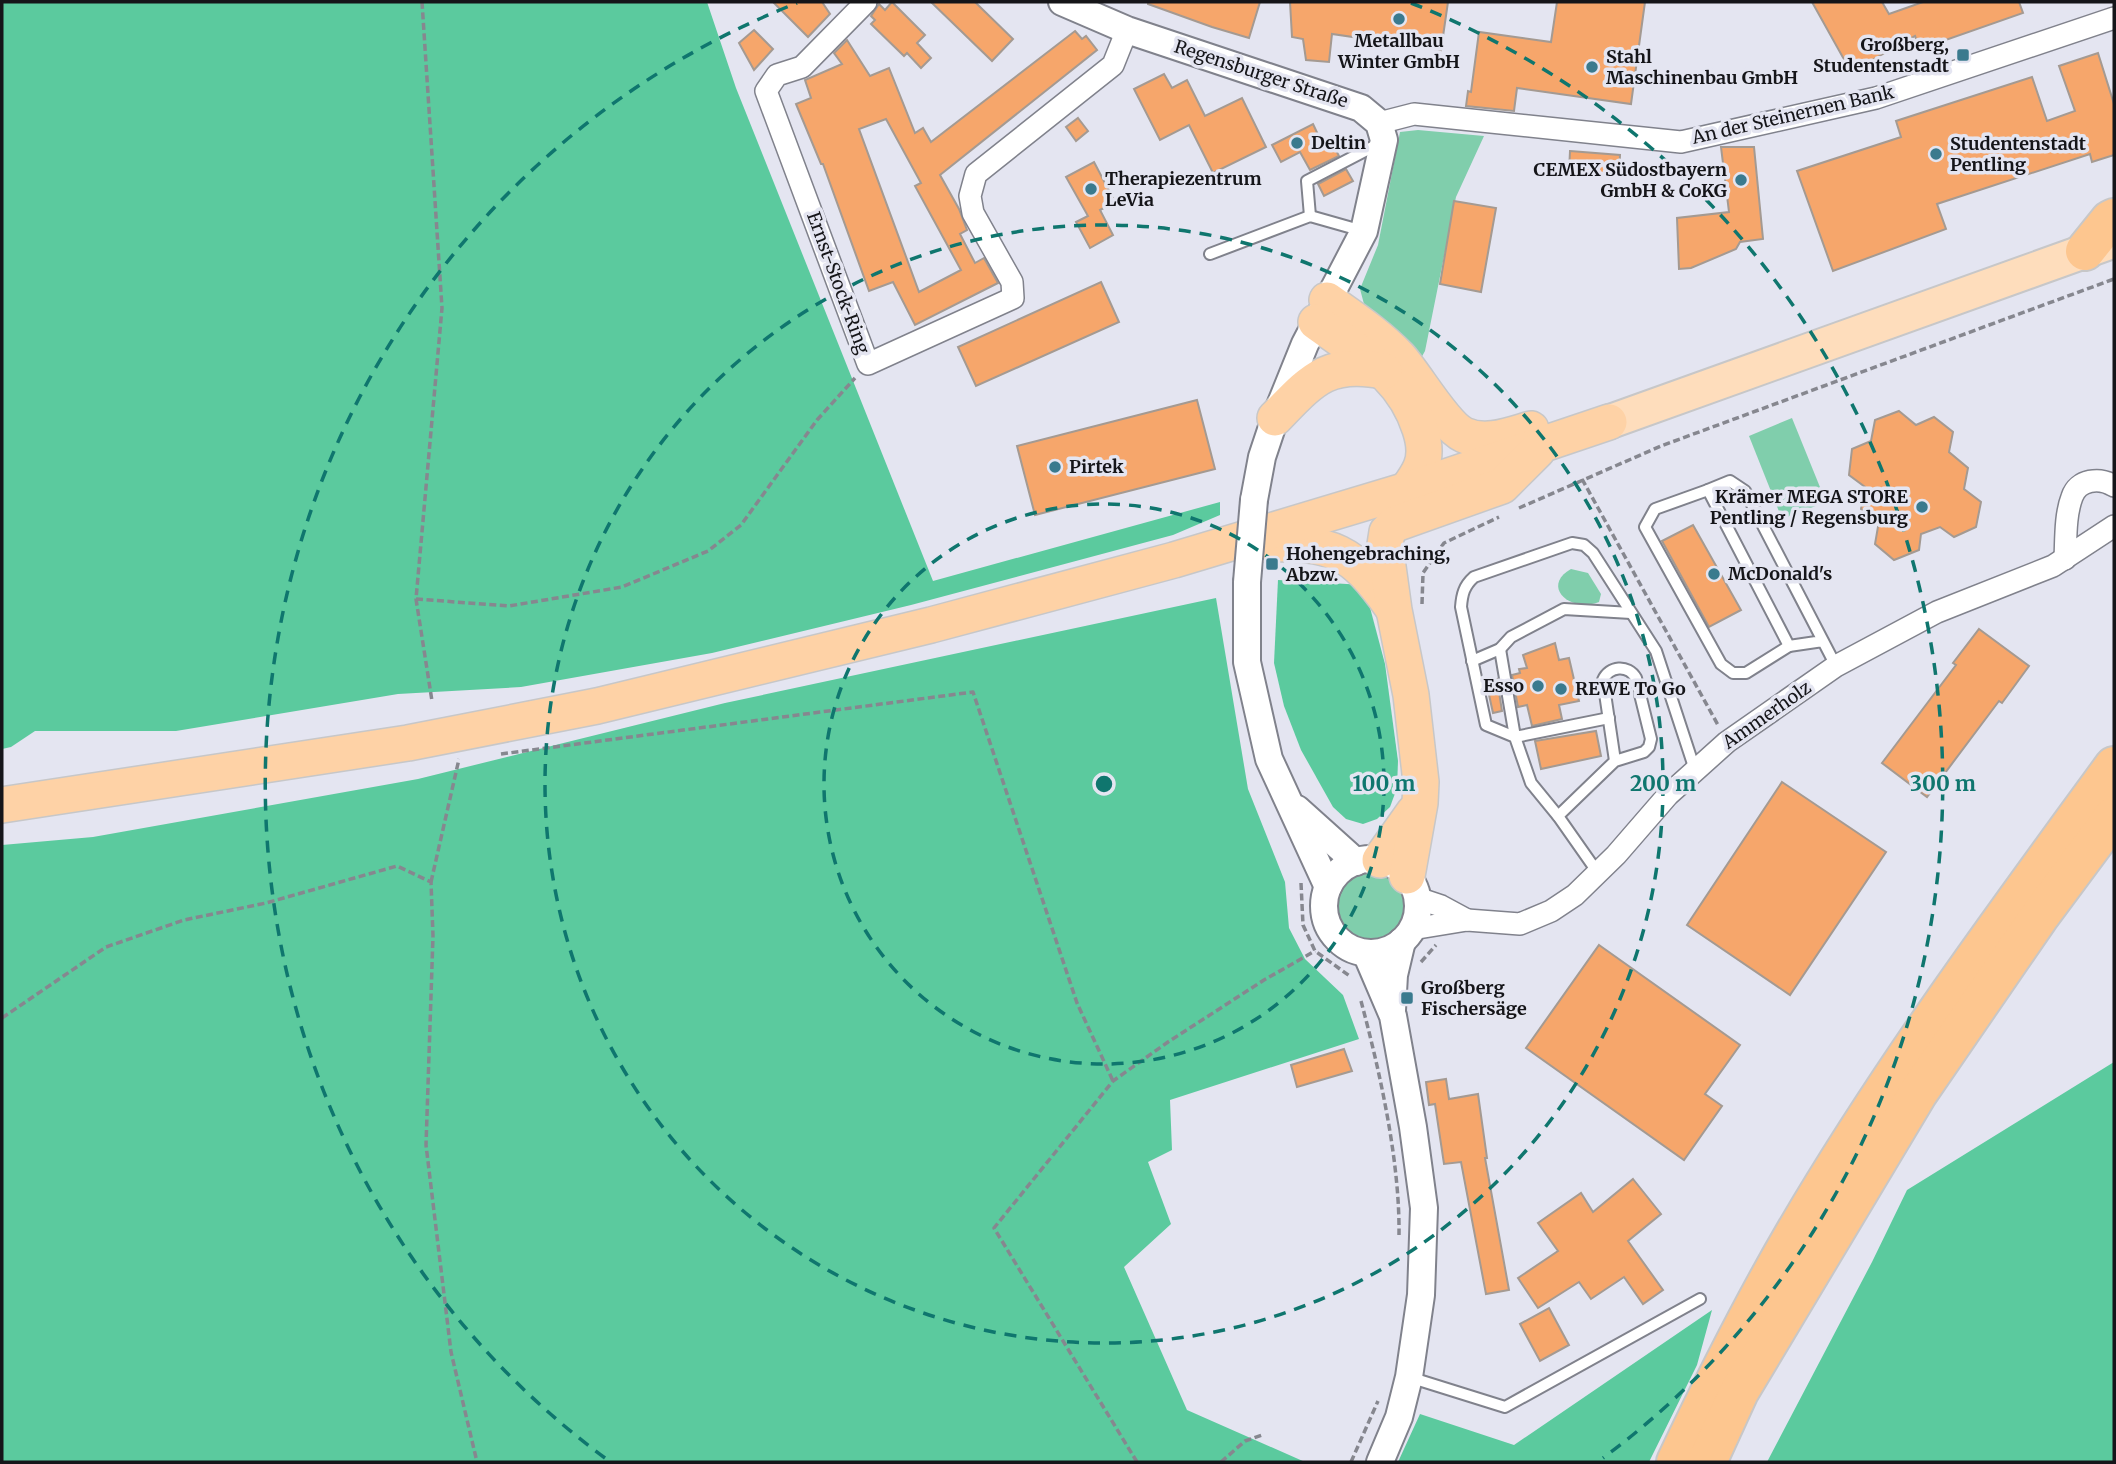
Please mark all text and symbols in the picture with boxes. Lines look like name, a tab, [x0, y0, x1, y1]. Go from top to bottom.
marker: Metallbau Winter GmbH	[1391, 11, 1407, 27]
place label: Metallbau Winter GmbH	[1337, 29, 1460, 73]
place label: Großberg, Studentenstadt	[1813, 33, 1950, 77]
street label: Regensburger Straße	[1171, 35, 1351, 112]
place label: Stahl Maschinenbau GmbH	[1606, 45, 1798, 89]
marker: Großberg, Studentenstadt	[1955, 47, 1971, 63]
marker: Stahl Maschinenbau GmbH	[1584, 59, 1600, 75]
street label: An der Steinernen Bank	[1689, 80, 1897, 149]
place label: Deltin	[1311, 131, 1366, 154]
place label: Studentenstadt Pentling	[1950, 132, 2087, 176]
marker: Deltin	[1289, 135, 1305, 151]
marker: Studentenstadt Pentling	[1928, 146, 1944, 162]
place label: CEMEX Südostbayern GmbH & CoKG	[1534, 158, 1727, 202]
place label: Therapiezentrum LeVia	[1105, 167, 1262, 211]
marker: CEMEX Südostbayern GmbH & CoKG	[1733, 172, 1749, 188]
marker: Therapiezentrum LeVia	[1083, 181, 1099, 197]
street label: Ernst-Stock-Ring	[802, 209, 875, 357]
place label: Pirtek	[1069, 455, 1124, 478]
marker: Pirtek	[1047, 459, 1063, 475]
place label: Krämer MEGA STORE Pentling / Regensburg	[1710, 485, 1908, 529]
marker: Krämer MEGA STORE Pentling / Regensburg	[1914, 499, 1930, 515]
place label: Hohengebraching, Abzw.	[1285, 542, 1450, 586]
marker: Hohengebraching, Abzw.	[1264, 556, 1280, 572]
place label: McDonald's	[1728, 562, 1832, 585]
marker: McDonald's	[1706, 566, 1722, 582]
place label: Esso	[1483, 674, 1524, 697]
street label: Ammerholz	[1717, 676, 1816, 754]
place label: REWE To Go	[1575, 677, 1686, 700]
marker: Esso	[1530, 678, 1546, 694]
marker: REWE To Go	[1553, 681, 1569, 697]
text: 100 m	[1353, 770, 1415, 797]
text: 200 m	[1630, 770, 1696, 797]
text: 300 m	[1910, 770, 1976, 797]
centre of rings	[1092, 772, 1116, 796]
place label: Großberg Fischersäge	[1421, 976, 1527, 1020]
marker: Großberg Fischersäge	[1399, 990, 1415, 1006]

